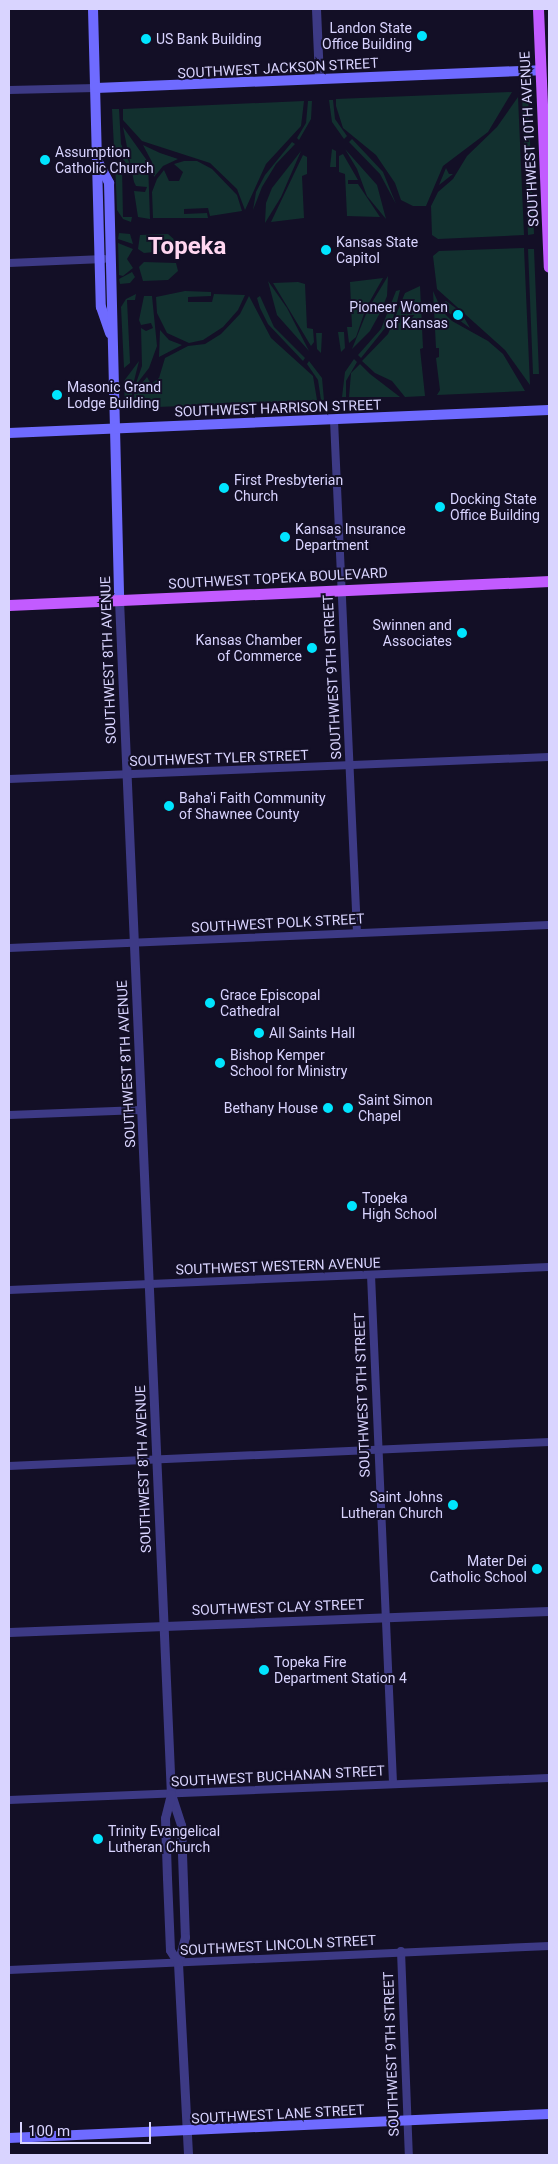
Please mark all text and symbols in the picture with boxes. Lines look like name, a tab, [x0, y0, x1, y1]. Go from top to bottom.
place label: Landon State Office Building	[322, 20, 412, 52]
marker: Landon State Office Building	[416, 30, 428, 42]
place label: US Bank Building	[156, 31, 262, 47]
marker: US Bank Building	[140, 33, 152, 45]
street label: SOUTHWEST 10TH AVENUE	[516, 51, 542, 227]
street label: SOUTHWEST JACKSON STREET	[177, 54, 379, 82]
place label: Assumption Catholic Church	[55, 144, 154, 176]
marker: Assumption Catholic Church	[39, 154, 51, 166]
district label: Topeka	[148, 233, 226, 261]
place label: Kansas State Capitol	[336, 234, 418, 266]
marker: Kansas State Capitol	[320, 244, 332, 256]
place label: Pioneer Women of Kansas	[349, 299, 448, 332]
marker: Pioneer Women of Kansas	[452, 309, 464, 321]
place label: Masonic Grand Lodge Building	[67, 379, 161, 412]
marker: Masonic Grand Lodge Building	[51, 389, 63, 401]
street label: SOUTHWEST HARRISON STREET	[174, 396, 382, 420]
place label: First Presbyterian Church	[234, 472, 343, 504]
marker: First Presbyterian Church	[218, 482, 230, 494]
place label: Docking State Office Building	[450, 491, 540, 524]
marker: Docking State Office Building	[434, 501, 446, 513]
place label: Kansas Insurance Department	[295, 521, 406, 554]
marker: Kansas Insurance Department	[279, 531, 291, 543]
street label: SOUTHWEST TOPEKA BOULEVARD	[168, 564, 388, 592]
street label: SOUTHWEST 8TH AVENUE	[97, 576, 119, 744]
street label: SOUTHWEST 9TH STREET	[319, 594, 345, 760]
place label: Swinnen and Associates	[372, 617, 452, 650]
marker: Swinnen and Associates	[456, 627, 468, 639]
place label: Kansas Chamber of Commerce	[196, 632, 302, 664]
marker: Kansas Chamber of Commerce	[306, 642, 318, 654]
street label: SOUTHWEST TYLER STREET	[129, 746, 309, 770]
place label: Baha'i Faith Community of Shawnee County	[179, 790, 326, 822]
marker: Baha'i Faith Community of Shawnee County	[163, 800, 175, 812]
street label: SOUTHWEST POLK STREET	[191, 910, 365, 936]
street label: SOUTHWEST 8TH AVENUE	[113, 980, 139, 1148]
place label: Grace Episcopal Cathedral	[220, 987, 320, 1020]
marker: Grace Episcopal Cathedral	[204, 997, 216, 1009]
place label: All Saints Hall	[269, 1025, 355, 1041]
marker: All Saints Hall	[253, 1027, 265, 1039]
place label: Bishop Kemper School for Ministry	[230, 1047, 347, 1080]
marker: Bishop Kemper School for Ministry	[214, 1057, 226, 1069]
place label: Saint Simon Chapel	[358, 1092, 433, 1124]
place label: Bethany House	[224, 1100, 318, 1116]
marker: Bethany House	[322, 1102, 334, 1114]
marker: Saint Simon Chapel	[342, 1102, 354, 1114]
place label: Topeka High School	[362, 1190, 437, 1222]
marker: Topeka High School	[346, 1200, 358, 1212]
street label: SOUTHWEST WESTERN AVENUE	[175, 1254, 381, 1278]
street label: SOUTHWEST 9TH STREET	[351, 1312, 373, 1478]
street label: SOUTHWEST 8TH AVENUE	[132, 1385, 154, 1553]
place label: Saint Johns Lutheran Church	[341, 1489, 443, 1521]
marker: Saint Johns Lutheran Church	[447, 1499, 459, 1511]
place label: Mater Dei Catholic School	[430, 1553, 527, 1585]
marker: Mater Dei Catholic School	[531, 1563, 543, 1575]
street label: SOUTHWEST CLAY STREET	[191, 1596, 365, 1618]
place label: Topeka Fire Department Station 4	[274, 1654, 407, 1686]
marker: Topeka Fire Department Station 4	[258, 1664, 270, 1676]
street label: SOUTHWEST BUCHANAN STREET	[170, 1762, 386, 1790]
place label: Trinity Evangelical Lutheran Church	[108, 1823, 220, 1855]
marker: Trinity Evangelical Lutheran Church	[92, 1833, 104, 1845]
street label: SOUTHWEST LINCOLN STREET	[179, 1931, 377, 1959]
street label: SOUTHWEST 9TH STREET	[380, 1971, 402, 2137]
street label: SOUTHWEST LANE STREET	[191, 2101, 365, 2127]
scale bar	[22, 2112, 154, 2144]
text: 100 m	[28, 2122, 70, 2140]

